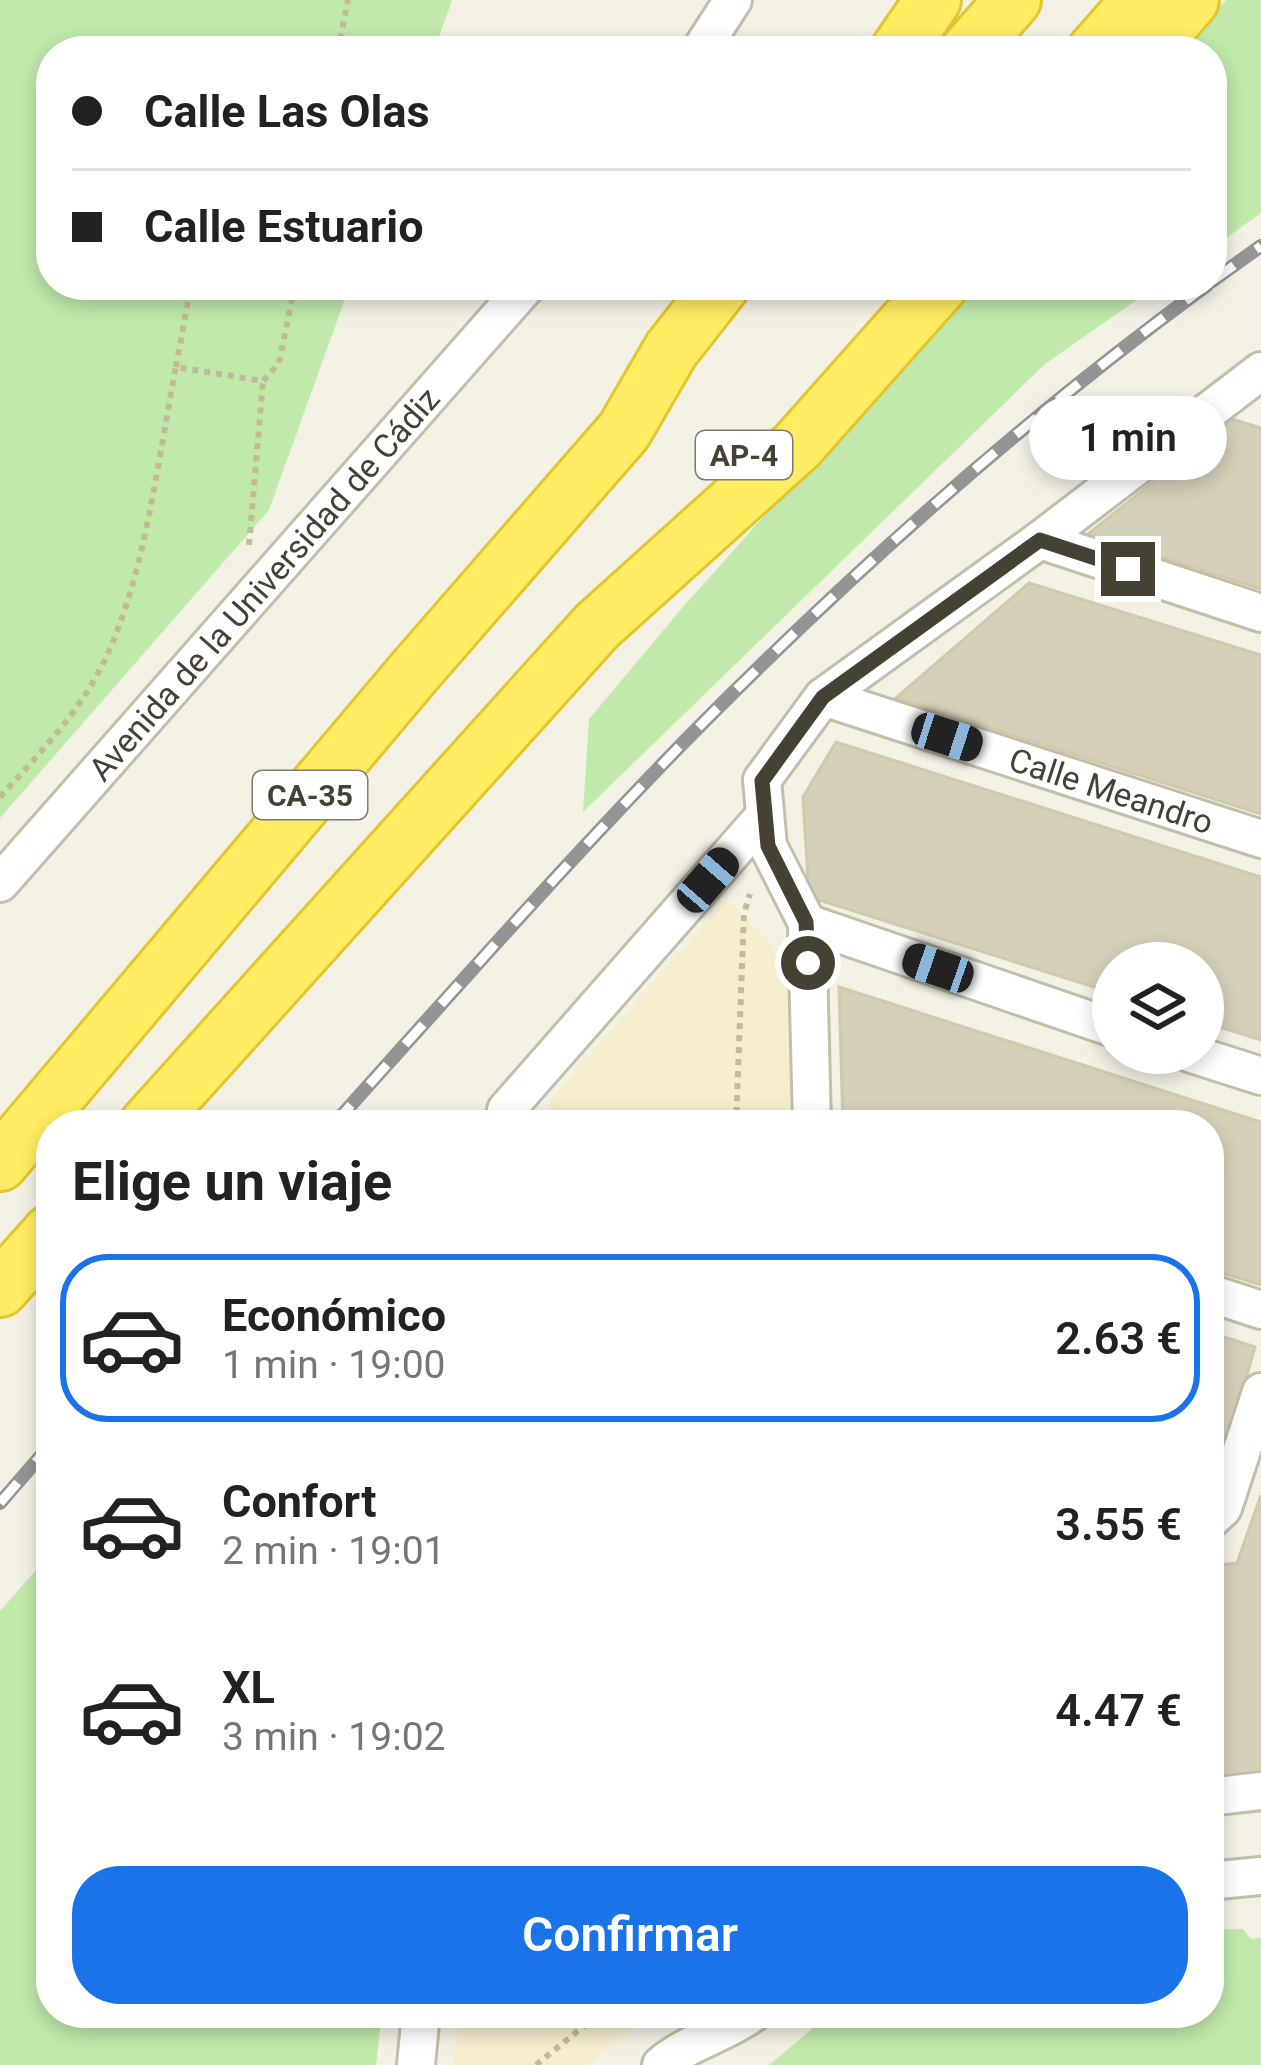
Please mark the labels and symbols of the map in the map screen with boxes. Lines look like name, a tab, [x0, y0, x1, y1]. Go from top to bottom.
street label: Avenida de la Universidad de Cádiz	[80, 379, 447, 788]
callout: 1 min	[1029, 395, 1227, 479]
road number: AP-4	[696, 431, 792, 479]
route end	[1101, 542, 1155, 596]
car	[907, 709, 987, 765]
street label: Calle Meandro	[1004, 739, 1218, 842]
road number: CA-35	[253, 771, 367, 819]
car	[671, 841, 745, 919]
route start	[781, 936, 835, 990]
car	[898, 939, 978, 997]

